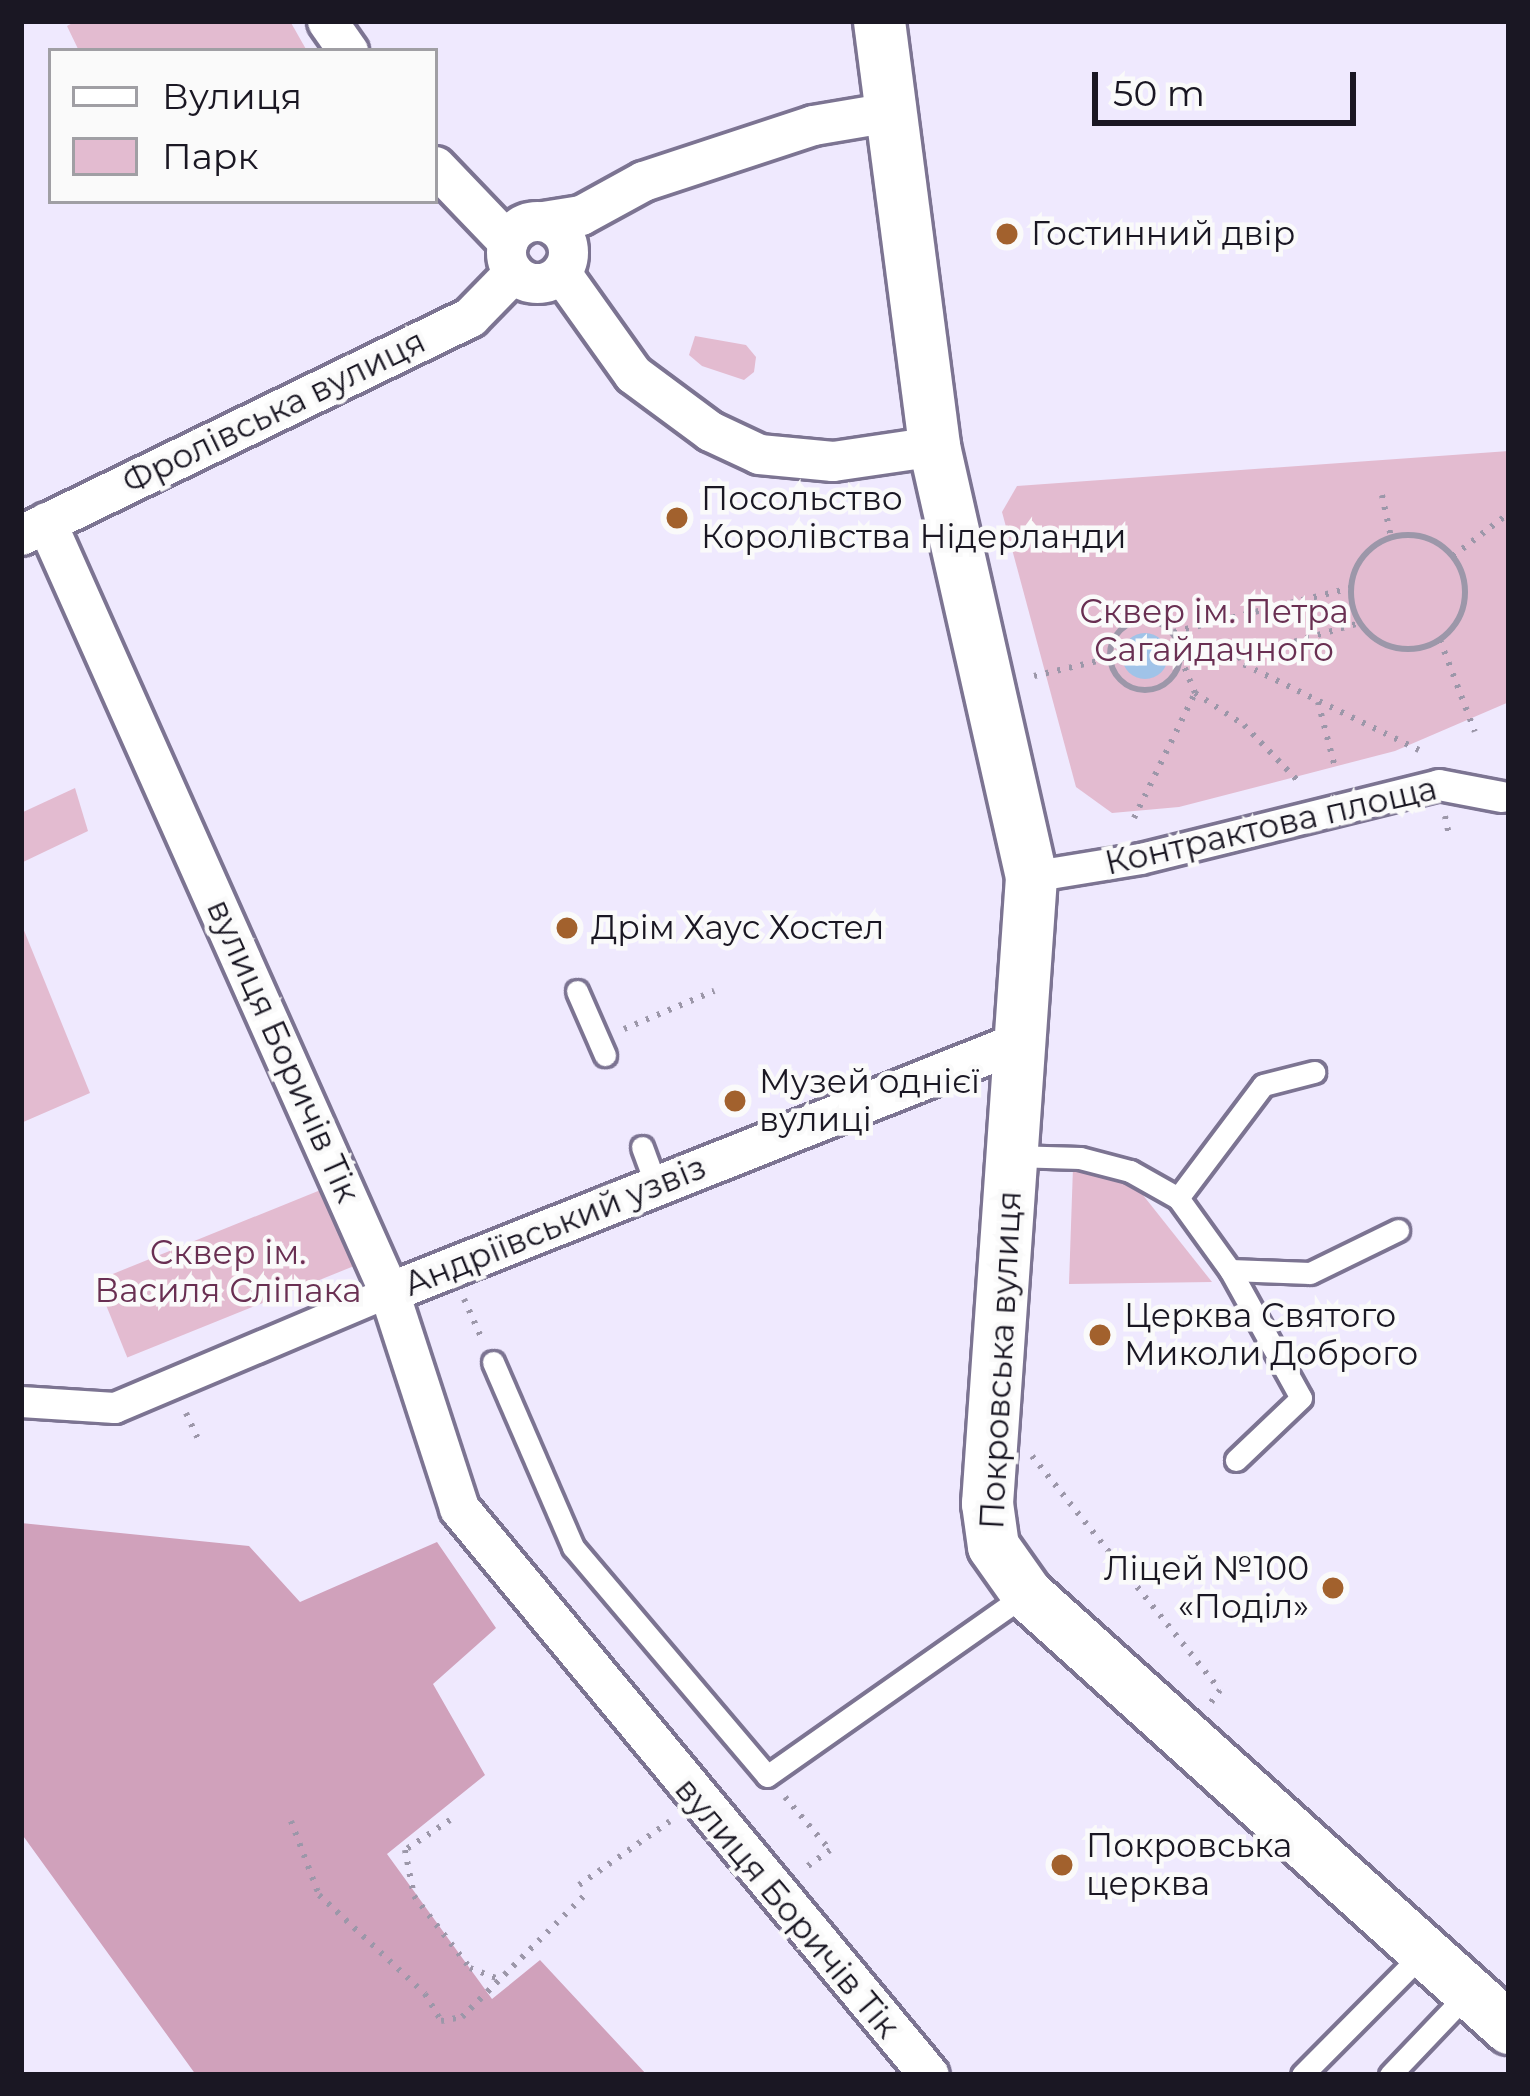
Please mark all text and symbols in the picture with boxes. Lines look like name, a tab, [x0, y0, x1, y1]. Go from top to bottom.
legend	[48, 48, 438, 204]
scale bar	[1098, 48, 1362, 122]
text: 50 m	[1113, 71, 1205, 115]
text: Вулиця	[162, 74, 302, 118]
text: Парк	[162, 134, 258, 178]
place label: Гостинний двір	[1031, 214, 1295, 254]
marker: Гостинний двір	[994, 221, 1020, 247]
street label: Фролівська вулиця	[116, 322, 432, 502]
place label: Посольство Королівства Нідерланди	[701, 479, 1127, 557]
marker: Посольство Королівства Нідерланди	[664, 505, 690, 531]
park label: Сквер ім. Петра Сагайдачного	[1079, 592, 1349, 670]
street label: Контрактова площа	[1101, 769, 1441, 883]
street label: вулиця Боричів Тік	[198, 893, 368, 1209]
place label: Дрім Хаус Хостел	[591, 908, 884, 948]
marker: Дрім Хаус Хостел	[554, 915, 580, 941]
place label: Музей однієї вулиці	[759, 1062, 980, 1140]
marker: Музей однієї вулиці	[722, 1088, 748, 1114]
street label: Андріївський узвіз	[398, 1147, 712, 1305]
street label: Покровська вулиця	[972, 1190, 1030, 1530]
park label: Сквер ім. Василя Сліпака	[95, 1233, 361, 1311]
place label: Церква Святого Миколи Доброго	[1124, 1296, 1418, 1374]
marker: Церква Святого Миколи Доброго	[1087, 1322, 1113, 1348]
place label: Ліцей №100 «Поділ»	[1104, 1549, 1309, 1627]
marker: Ліцей №100 «Поділ»	[1320, 1575, 1346, 1601]
street label: вулиця Боричів Тік	[667, 1770, 907, 2046]
place label: Покровська церква	[1086, 1826, 1292, 1904]
marker: Покровська церква	[1049, 1852, 1075, 1878]

